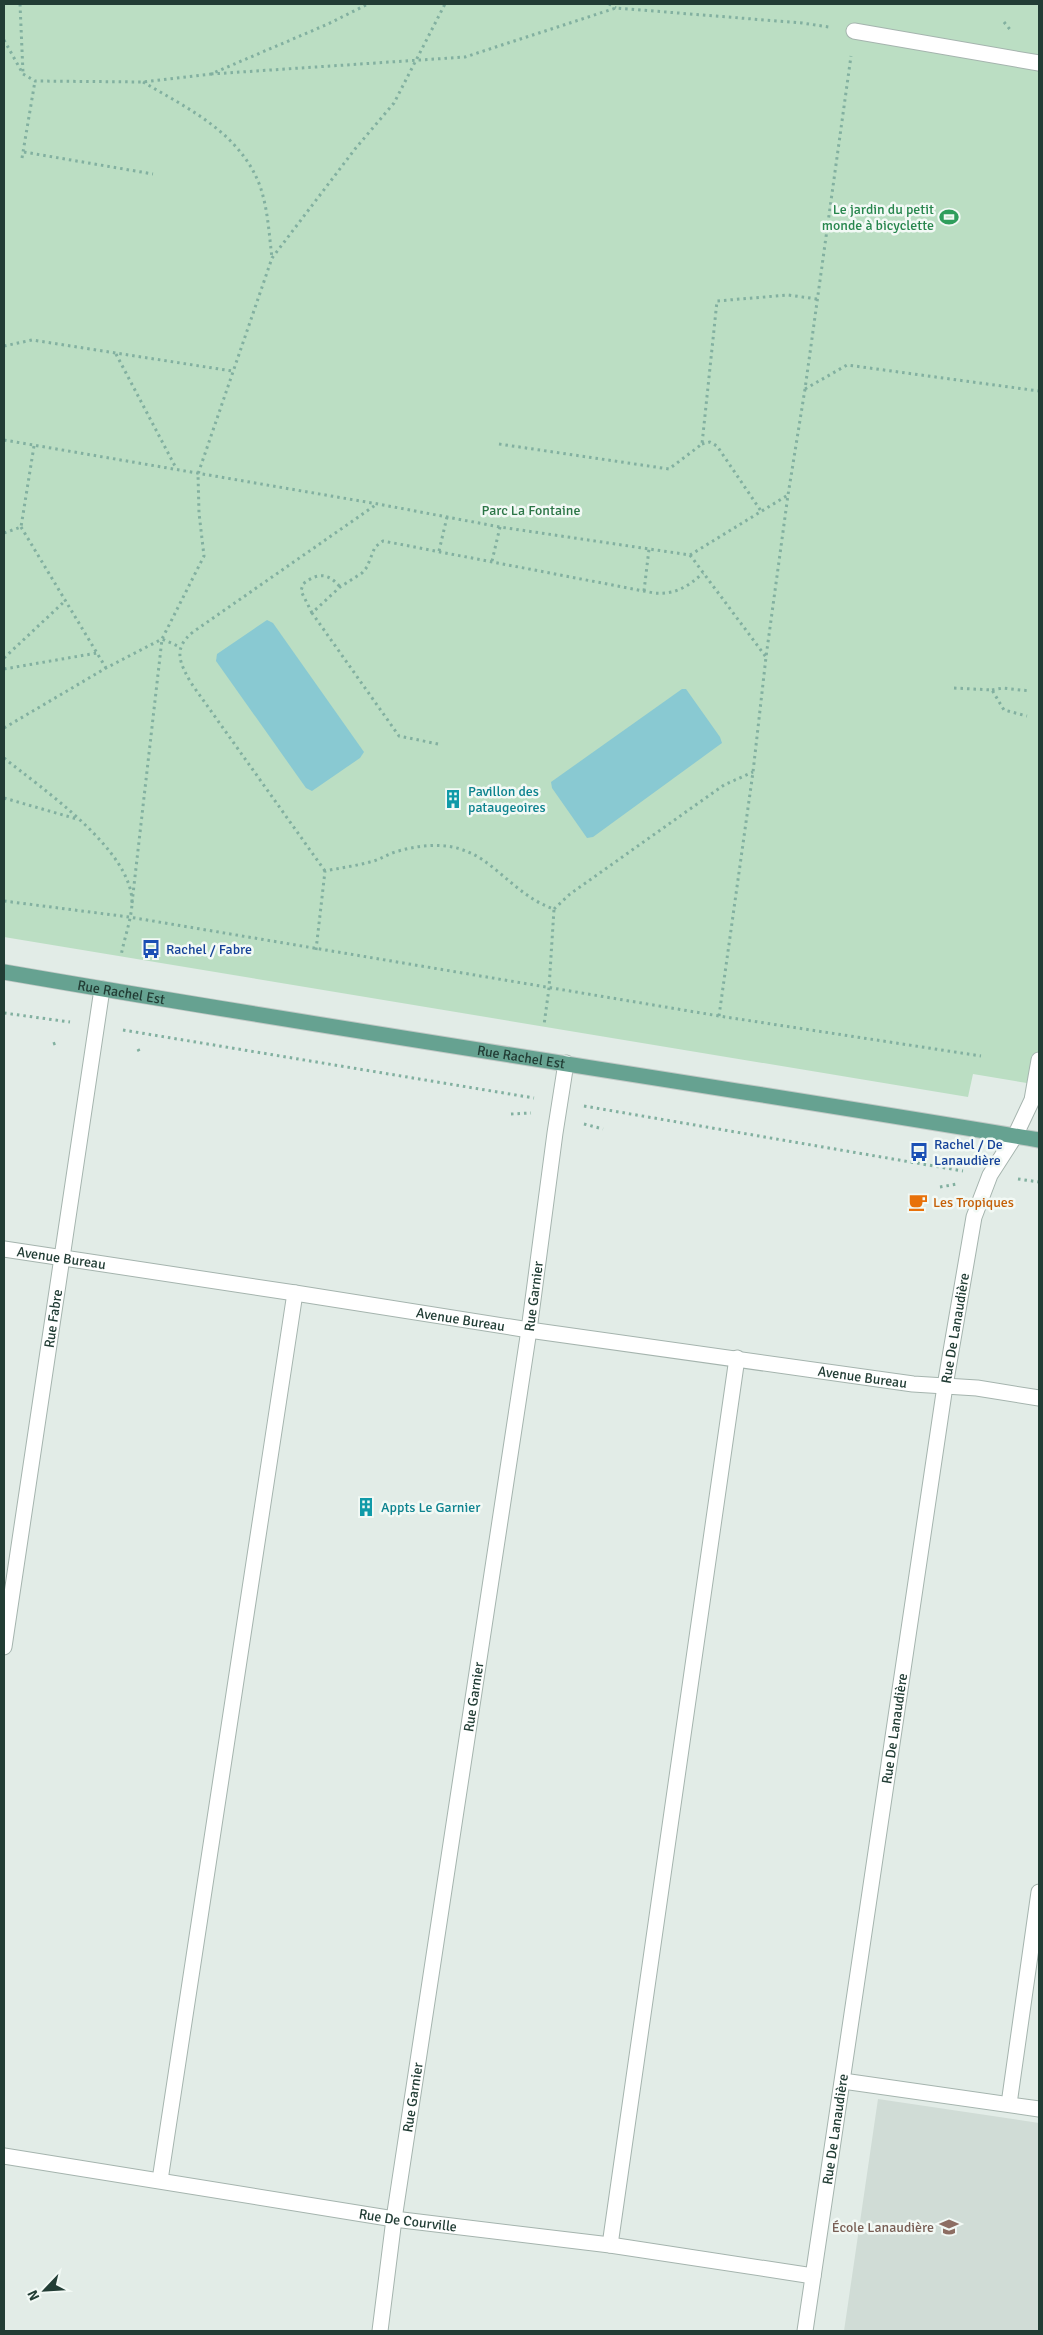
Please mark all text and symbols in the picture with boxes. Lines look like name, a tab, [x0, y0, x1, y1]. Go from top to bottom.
place label: Le jardin du petit monde à bicyclette	[822, 201, 934, 234]
sports icon: Le jardin du petit monde à bicyclette	[938, 206, 960, 228]
park label: Parc La Fontaine	[482, 502, 580, 519]
place label: Pavillon des pataugeoires	[468, 783, 546, 816]
building icon: Pavillon des pataugeoires	[442, 788, 464, 810]
bus stop icon: Rachel / Fabre	[140, 938, 162, 960]
place label: Rachel / Fabre	[166, 941, 252, 958]
street label: Rue Rachel Est	[76, 977, 166, 1008]
street label: Rue Rachel Est	[476, 1042, 566, 1073]
place label: Rachel / De Lanaudière	[934, 1136, 1003, 1169]
bus stop icon: Rachel / De Lanaudière	[908, 1141, 930, 1163]
cafe icon: Les Tropiques	[907, 1191, 929, 1213]
place label: Les Tropiques	[933, 1194, 1014, 1211]
street label: Avenue Bureau	[16, 1243, 107, 1273]
street label: Rue Garnier	[521, 1259, 547, 1333]
street label: Rue De Lanaudière	[938, 1272, 973, 1385]
street label: Rue Fabre	[41, 1288, 66, 1349]
street label: Avenue Bureau	[415, 1304, 506, 1335]
street label: Avenue Bureau	[817, 1363, 908, 1392]
building icon: Appts Le Garnier	[355, 1496, 377, 1518]
place label: Appts Le Garnier	[381, 1499, 481, 1516]
street label: Rue Garnier	[460, 1660, 488, 1733]
street label: Rue De Lanaudière	[878, 1672, 911, 1785]
street label: Rue Garnier	[399, 2060, 427, 2134]
street label: Rue De Lanaudière	[819, 2073, 852, 2186]
street label: Rue De Courville	[358, 2205, 458, 2236]
school or university icon: École Lanaudière	[938, 2216, 960, 2238]
place label: École Lanaudière	[832, 2219, 934, 2236]
north arrow	[20, 2265, 70, 2315]
text: N	[24, 2287, 43, 2303]

